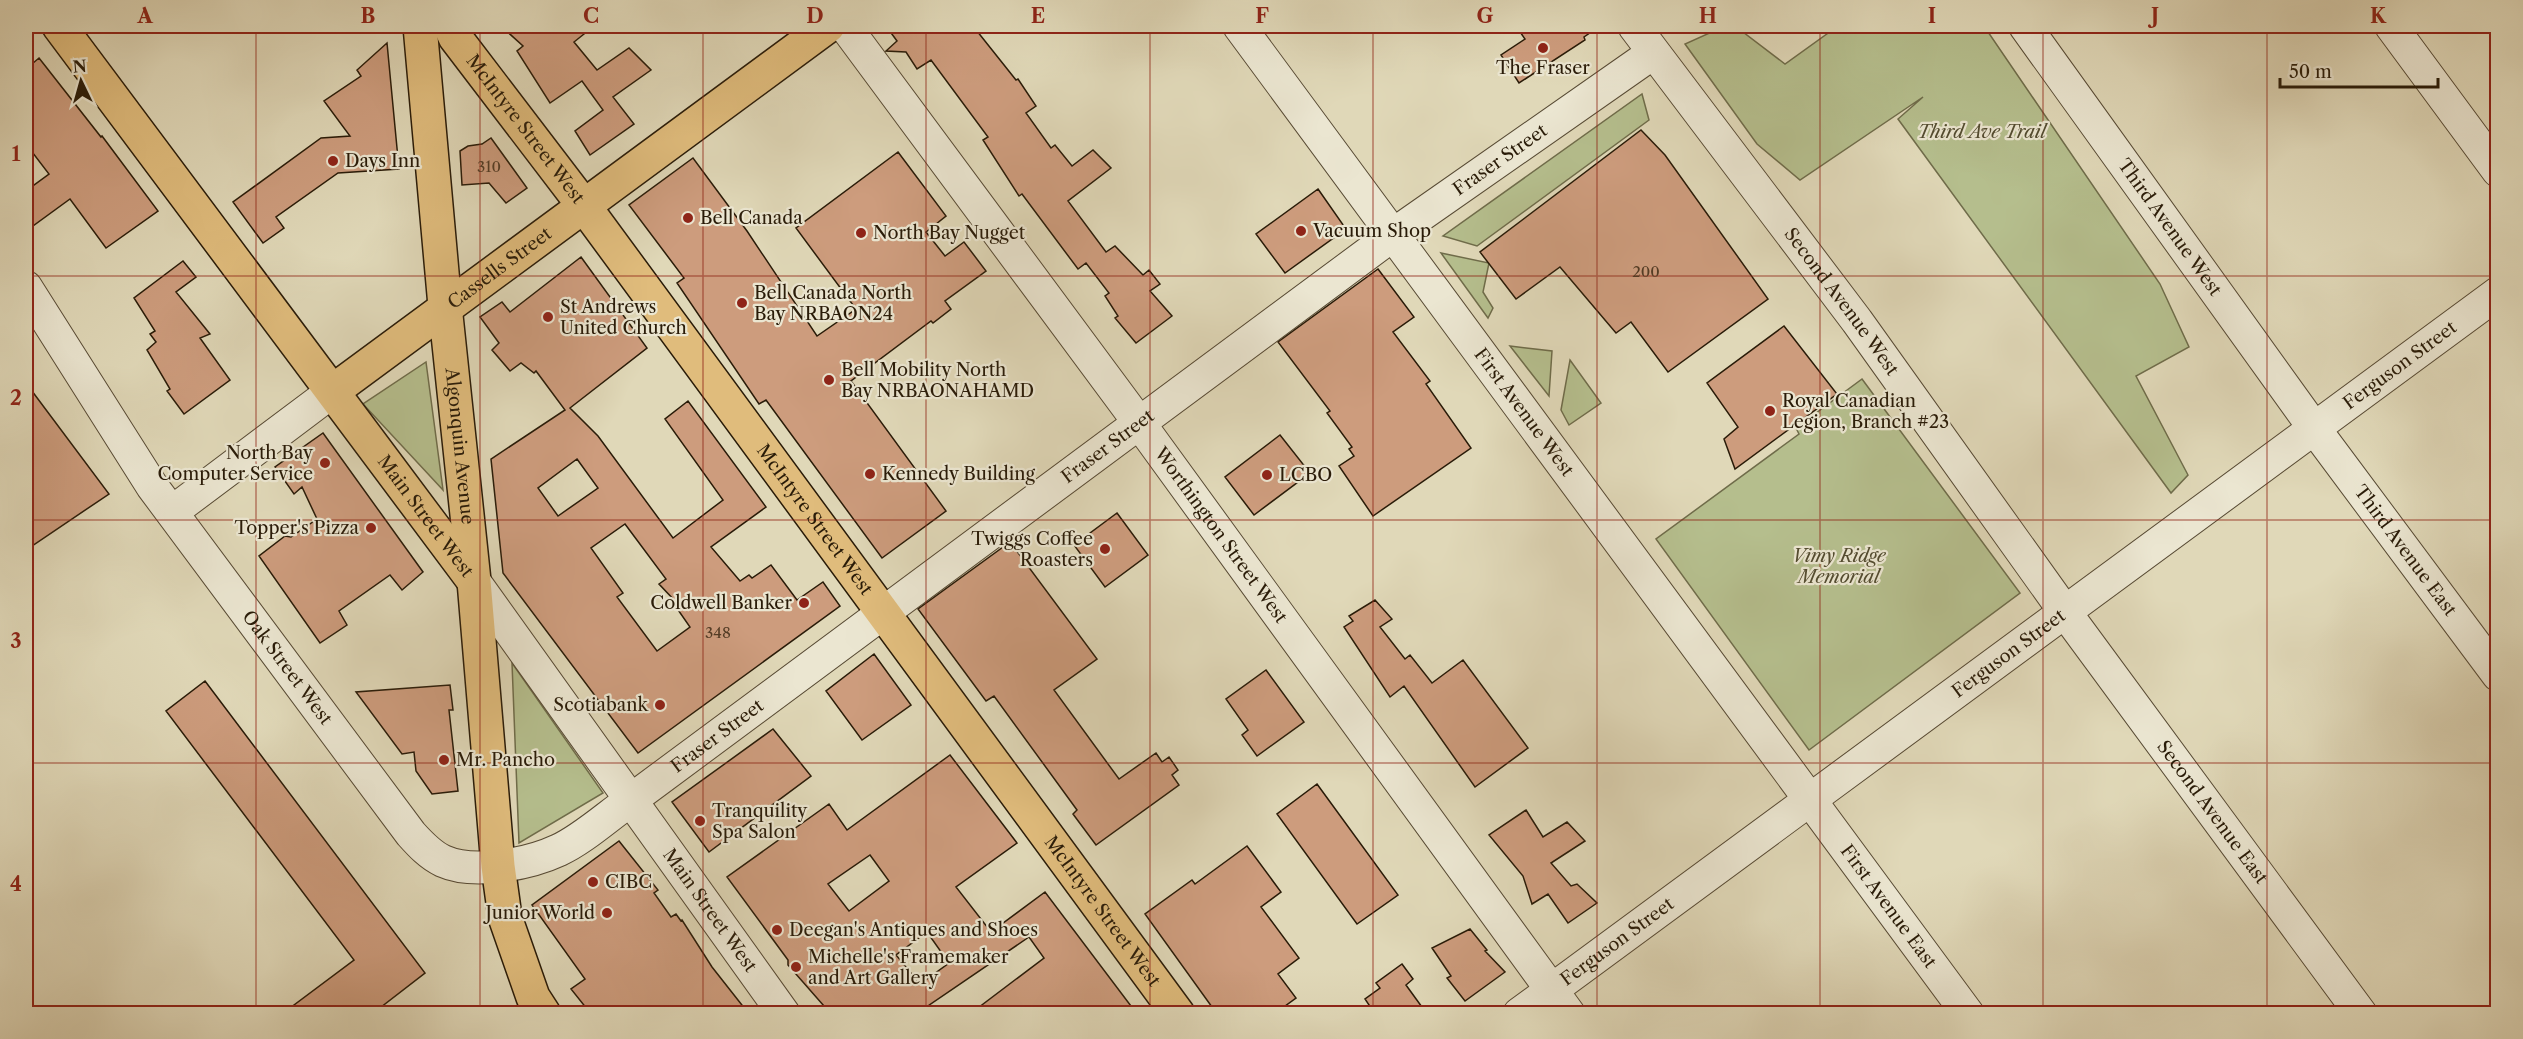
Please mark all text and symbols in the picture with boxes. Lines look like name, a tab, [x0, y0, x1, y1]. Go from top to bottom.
text: A	[136, 4, 153, 28]
text: B	[361, 4, 376, 28]
text: C	[583, 4, 599, 28]
text: D	[806, 4, 824, 28]
text: E	[1031, 4, 1045, 28]
text: F	[1255, 4, 1269, 28]
text: G	[1477, 4, 1494, 28]
text: H	[1699, 4, 1717, 28]
text: I	[1928, 4, 1936, 28]
text: J	[2147, 4, 2159, 28]
text: K	[2370, 4, 2387, 28]
marker: The Fraser	[1536, 41, 1550, 55]
street label: McIntyre Street West	[462, 50, 590, 208]
north arrow	[51, 51, 111, 111]
scale bar	[2280, 51, 2438, 89]
text: N	[72, 55, 88, 77]
place label: The Fraser	[1496, 57, 1590, 79]
text: 50 m	[2289, 61, 2332, 83]
street label: Fraser Street	[1449, 119, 1552, 200]
park label: Third Ave Trail	[1918, 121, 2049, 143]
text: 1	[12, 142, 21, 166]
place label: Days Inn	[345, 150, 420, 172]
marker: Days Inn	[326, 154, 340, 168]
street label: Third Avenue West	[2113, 155, 2227, 301]
house number: 310	[477, 157, 501, 176]
place label: Bell Canada	[700, 207, 803, 229]
marker: Bell Canada	[681, 211, 695, 225]
place label: Vacuum Shop	[1312, 220, 1431, 242]
street label: Cassells Street	[443, 222, 556, 314]
place label: North Bay Nugget	[873, 222, 1026, 244]
street label: Second Avenue West	[1780, 223, 1904, 380]
marker: Vacuum Shop	[1294, 224, 1308, 238]
marker: North Bay Nugget	[854, 226, 868, 240]
house number: 200	[1632, 262, 1660, 281]
place label: Bell Canada North Bay NRBAON24	[754, 282, 912, 325]
place label: St Andrews United Church	[560, 296, 687, 339]
marker: Bell Canada North Bay NRBAON24	[735, 296, 749, 310]
marker: St Andrews United Church	[541, 310, 555, 324]
street label: Ferguson Street	[2339, 316, 2461, 414]
street label: First Avenue West	[1470, 344, 1579, 481]
place label: Bell Mobility North Bay NRBAONAHAMD	[841, 359, 1034, 402]
street label: Algonquin Avenue	[440, 366, 479, 525]
marker: Bell Mobility North Bay NRBAONAHAMD	[822, 373, 836, 387]
text: 2	[10, 386, 22, 410]
place label: Royal Canadian Legion, Branch #23	[1782, 390, 1949, 433]
marker: Royal Canadian Legion, Branch #23	[1763, 404, 1777, 418]
street label: Fraser Street	[1057, 405, 1159, 488]
street label: McIntyre Street West	[752, 440, 878, 600]
place label: North Bay Computer Service	[157, 442, 314, 485]
street label: Worthington Street West	[1149, 442, 1292, 628]
street label: Main Street West	[373, 451, 478, 582]
marker: North Bay Computer Service	[318, 456, 332, 470]
place label: Kennedy Building	[882, 463, 1035, 485]
place label: LCBO	[1279, 464, 1332, 486]
marker: Kennedy Building	[863, 467, 877, 481]
marker: LCBO	[1260, 468, 1274, 482]
street label: Third Avenue East	[2349, 481, 2462, 621]
place label: Topper's Pizza	[235, 517, 360, 539]
marker: Topper's Pizza	[364, 521, 378, 535]
place label: Twiggs Coffee Roasters	[971, 528, 1093, 571]
marker: Twiggs Coffee Roasters	[1098, 542, 1112, 556]
park label: Vimy Ridge Memorial	[1792, 545, 1887, 588]
place label: Coldwell Banker	[650, 592, 792, 614]
marker: Coldwell Banker	[797, 596, 811, 610]
street label: Ferguson Street	[1948, 604, 2070, 702]
street label: Oak Street West	[238, 606, 337, 730]
house number: 348	[705, 623, 731, 642]
text: 3	[10, 629, 22, 653]
place label: Scotiabank	[553, 694, 650, 716]
street label: Fraser Street	[667, 694, 768, 777]
marker: Scotiabank	[653, 698, 667, 712]
street label: Second Avenue East	[2152, 736, 2273, 889]
place label: Mr. Pancho	[456, 749, 555, 771]
marker: Mr. Pancho	[437, 753, 451, 767]
place label: Tranquility Spa Salon	[712, 800, 808, 843]
marker: Tranquility Spa Salon	[693, 814, 707, 828]
street label: McIntyre Street West	[1040, 832, 1165, 991]
street label: First Avenue East	[1836, 840, 1942, 973]
street label: Main Street West	[658, 844, 762, 977]
place label: CIBC	[605, 871, 652, 893]
text: 4	[10, 872, 22, 896]
marker: CIBC	[586, 875, 600, 889]
street label: Ferguson Street	[1556, 892, 1679, 991]
place label: Junior World	[482, 902, 595, 924]
marker: Junior World	[600, 906, 614, 920]
place label: Deegan's Antiques and Shoes	[789, 919, 1038, 941]
marker: Deegan's Antiques and Shoes	[770, 923, 784, 937]
place label: Michelle's Framemaker and Art Gallery	[808, 946, 1009, 989]
marker: Michelle's Framemaker and Art Gallery	[789, 960, 803, 974]

